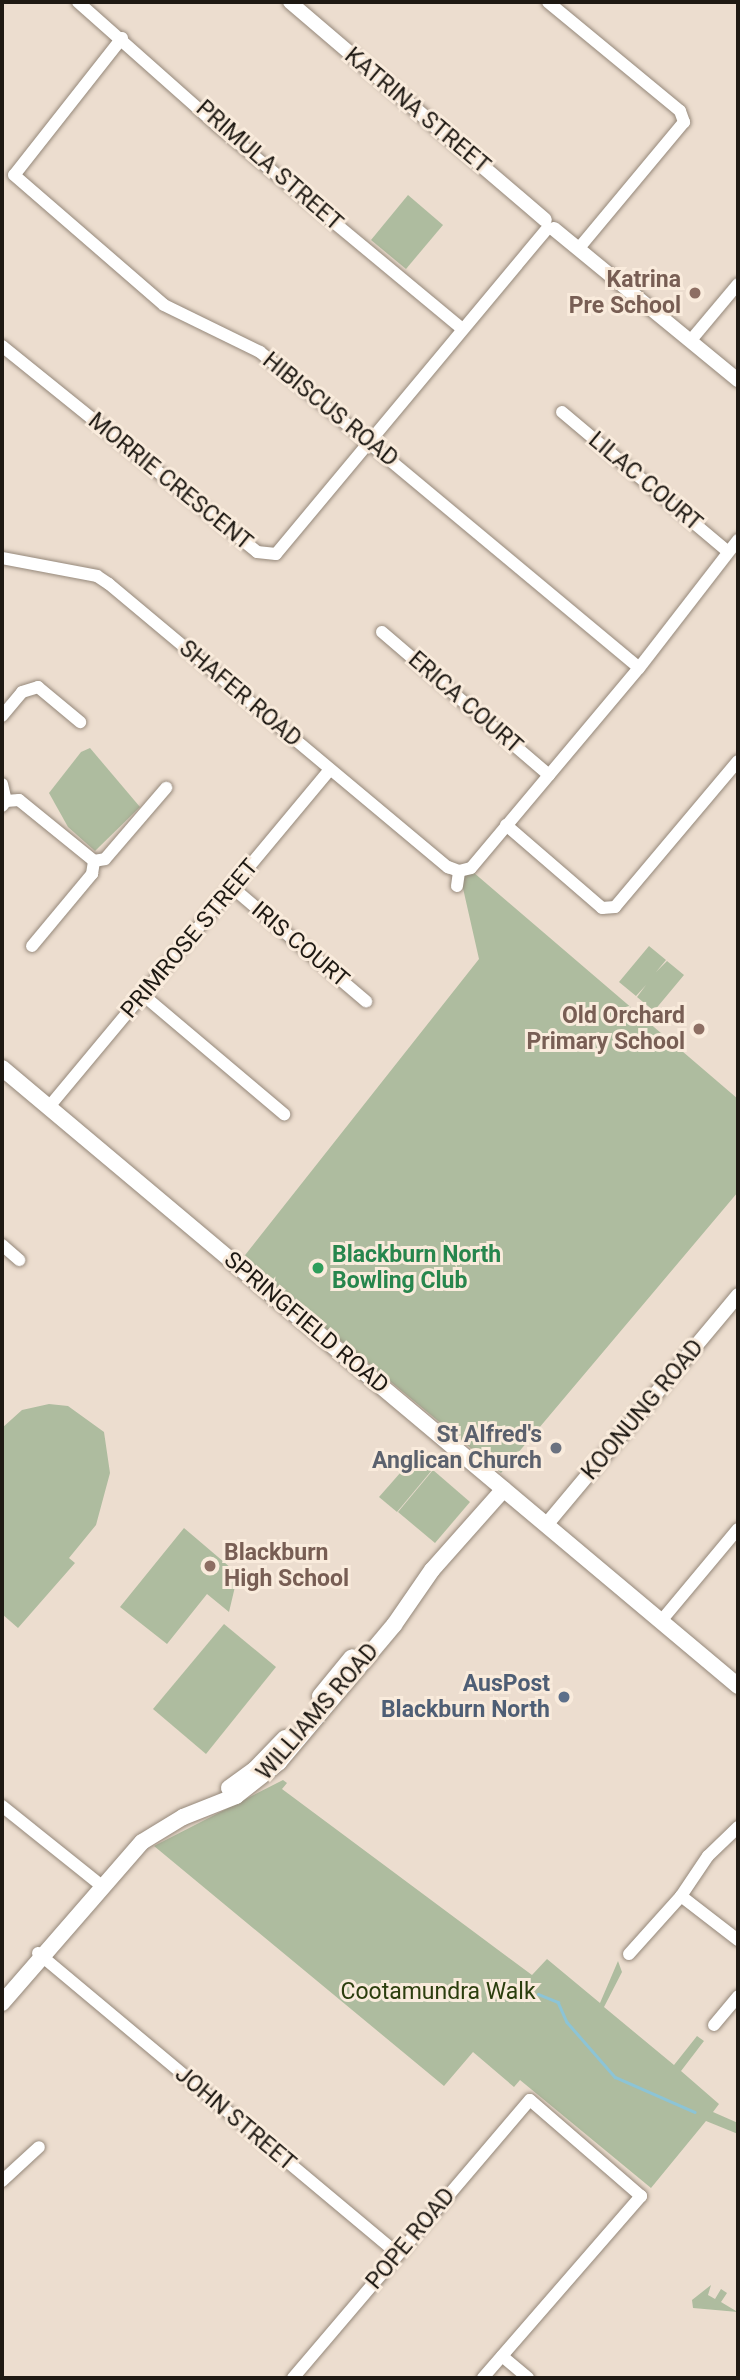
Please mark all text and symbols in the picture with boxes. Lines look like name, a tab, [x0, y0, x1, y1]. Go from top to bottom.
street label: KATRINA STREET	[339, 42, 495, 180]
street label: PRIMULA STREET	[190, 95, 348, 237]
place label: Katrina Pre School	[569, 266, 681, 320]
marker: Katrina Pre School	[687, 285, 703, 301]
street label: HIBISCUS ROAD	[257, 347, 403, 473]
street label: MORRIE CRESCENT	[82, 407, 258, 557]
street label: LILAC COURT	[583, 427, 707, 537]
street label: SHAFER ROAD	[173, 635, 307, 753]
street label: ERICA COURT	[402, 646, 528, 760]
street label: PRIMROSE STREET	[115, 854, 265, 1024]
street label: IRIS COURT	[246, 896, 354, 994]
place label: Old Orchard Primary School	[526, 1002, 685, 1056]
marker: Old Orchard Primary School	[691, 1021, 707, 1037]
place label: Blackburn North Bowling Club	[332, 1241, 501, 1295]
street label: SPRINGFIELD ROAD	[218, 1246, 394, 1400]
marker: Blackburn North Bowling Club	[310, 1260, 326, 1276]
street label: KOONUNG ROAD	[576, 1334, 710, 1486]
place label: St Alfred's Anglican Church	[372, 1421, 542, 1475]
marker: St Alfred's Anglican Church	[548, 1440, 564, 1456]
place label: Blackburn High School	[224, 1539, 349, 1593]
marker: Blackburn High School	[202, 1558, 218, 1574]
street label: WILLIAMS ROAD	[251, 1638, 385, 1786]
place label: AusPost Blackburn North	[381, 1670, 550, 1724]
marker: AusPost Blackburn North	[556, 1689, 572, 1705]
park label: Cootamundra Walk	[340, 1978, 536, 2006]
street label: JOHN STREET	[169, 2061, 301, 2177]
street label: POPE ROAD	[361, 2183, 461, 2295]

